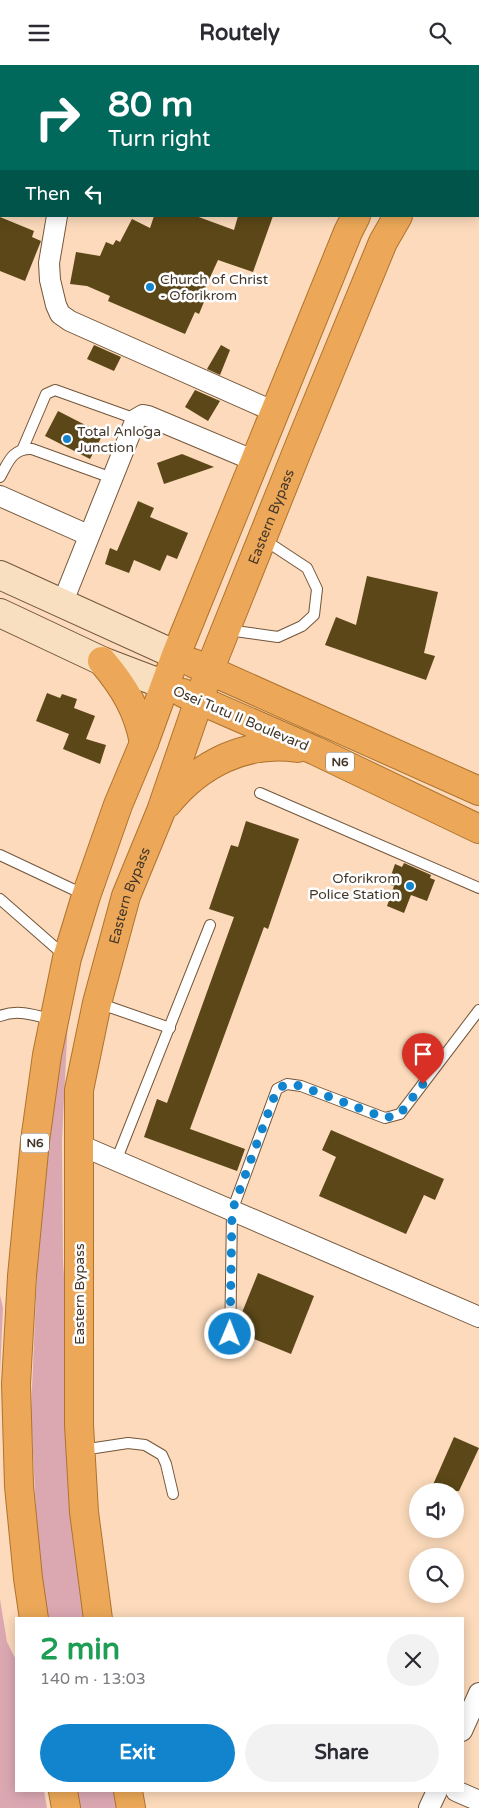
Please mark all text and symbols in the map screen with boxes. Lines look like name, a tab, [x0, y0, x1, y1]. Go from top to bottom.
icon: menu	[25, 19, 53, 47]
icon: search	[426, 19, 454, 47]
text: Routely	[199, 20, 280, 46]
text: 80 m	[108, 84, 193, 126]
icon: right	[25, 85, 90, 150]
text: Turn right	[108, 126, 210, 152]
icon: left	[80, 180, 108, 208]
text: Then	[25, 183, 70, 205]
place label: Church of Christ - Oforikrom	[160, 271, 269, 304]
marker: Church of Christ - Oforikrom	[144, 281, 156, 293]
place label: Total Anloga Junction	[77, 423, 161, 456]
marker: Total Anloga Junction	[61, 433, 73, 445]
street label: Eastern Bypass	[245, 466, 298, 567]
street label: Osei Tutu II Boulevard	[170, 682, 311, 755]
road number: N6	[326, 753, 354, 771]
street label: Eastern Bypass	[105, 845, 154, 946]
place label: Oforikrom Police Station	[309, 870, 400, 903]
marker: Oforikrom Police Station	[404, 880, 416, 892]
pin	[402, 1033, 444, 1084]
icon: arrive	[409, 1040, 437, 1068]
road number: N6	[21, 1133, 49, 1153]
street label: Eastern Bypass	[71, 1243, 88, 1345]
position arrow	[203, 1307, 255, 1359]
map controls	[409, 1483, 464, 1603]
button: sound	[409, 1483, 464, 1538]
button: search	[409, 1548, 464, 1603]
text: 2 min	[40, 1631, 120, 1668]
button: close	[387, 1634, 439, 1686]
text: 140 m · 13:03	[40, 1669, 146, 1689]
button: Exit	[40, 1724, 235, 1782]
button: Share	[245, 1724, 439, 1782]

